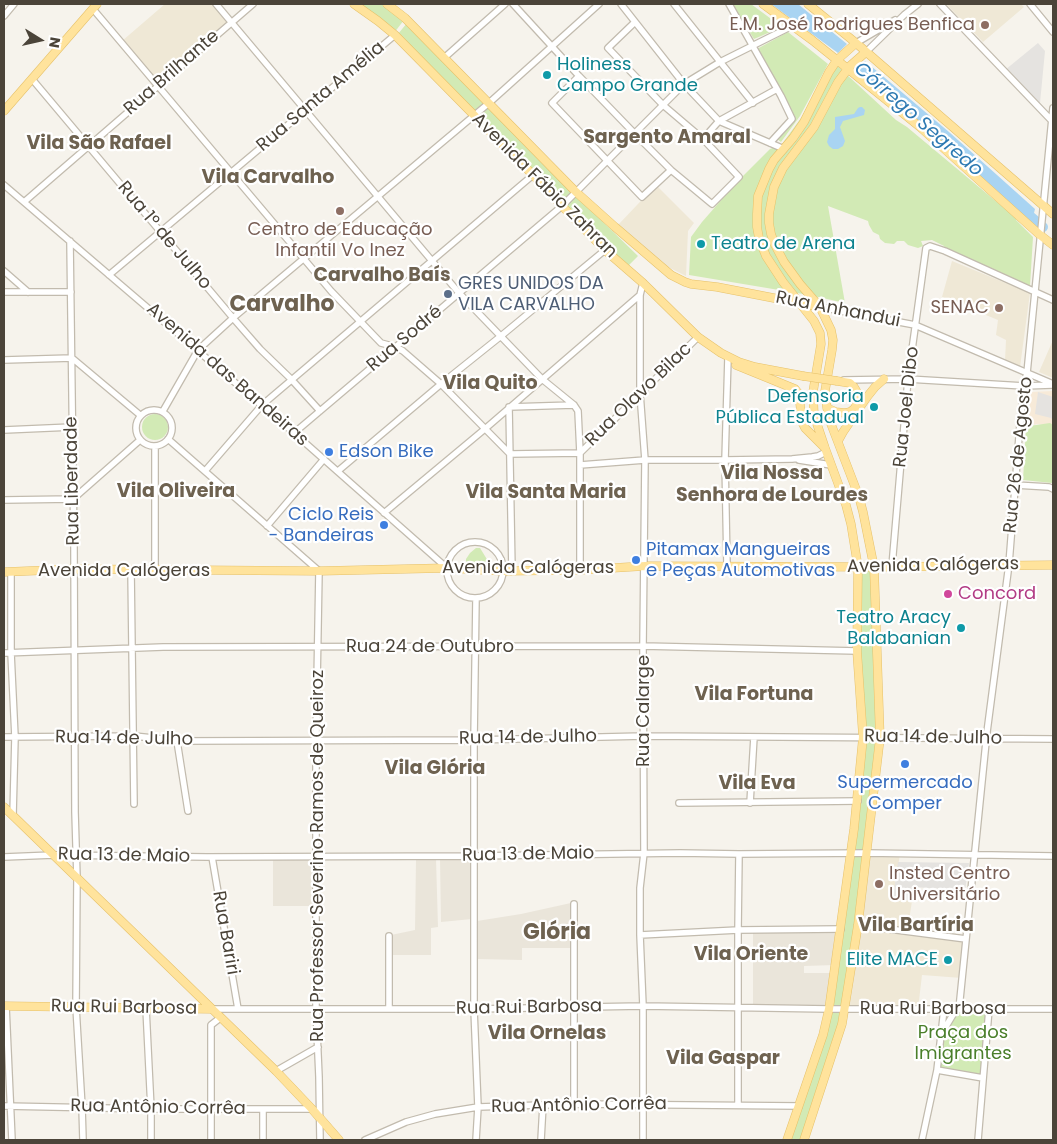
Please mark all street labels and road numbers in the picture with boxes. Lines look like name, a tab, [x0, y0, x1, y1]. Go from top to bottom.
street label: Rua Brilhante	[120, 26, 224, 120]
street label: Rua Santa Amélia	[253, 37, 389, 157]
street label: Avenida Fábio Zahran	[467, 109, 621, 263]
street label: Rua 1º de Julho	[112, 178, 216, 294]
street label: Rua Anhandui	[774, 287, 902, 333]
street label: Avenida das Bandeiras	[142, 299, 312, 451]
street label: Rua Sodré	[363, 301, 447, 377]
street label: Rua Olavo Bilac	[581, 339, 697, 451]
street label: Rua Joel Dibo	[890, 345, 924, 469]
street label: Rua 26 de Agosto	[1000, 376, 1038, 534]
street label: Rua Liberdade	[61, 416, 85, 546]
street label: Avenida Calógeras	[847, 554, 1019, 578]
street label: Avenida Calógeras	[442, 557, 614, 579]
street label: Avenida Calógeras	[38, 560, 210, 582]
street label: Rua 24 de Outubro	[346, 636, 514, 658]
street label: Rua Calarge	[633, 655, 655, 767]
street label: Rua Professor Severino Ramos de Queiroz	[307, 670, 329, 1042]
street label: Rua 14 de Julho	[459, 726, 597, 750]
street label: Rua 14 de Julho	[864, 726, 1002, 750]
street label: Rua 14 de Julho	[55, 727, 193, 751]
street label: Rua 13 de Maio	[462, 843, 594, 867]
street label: Rua 13 de Maio	[58, 844, 190, 868]
street label: Rua Bariri	[207, 889, 243, 977]
street label: Rua Rui Barbosa	[51, 996, 197, 1020]
street label: Rua Rui Barbosa	[456, 996, 602, 1020]
street label: Rua Rui Barbosa	[860, 998, 1006, 1020]
street label: Rua Antônio Corrêa	[491, 1094, 667, 1118]
street label: Rua Antônio Corrêa	[70, 1096, 246, 1120]

